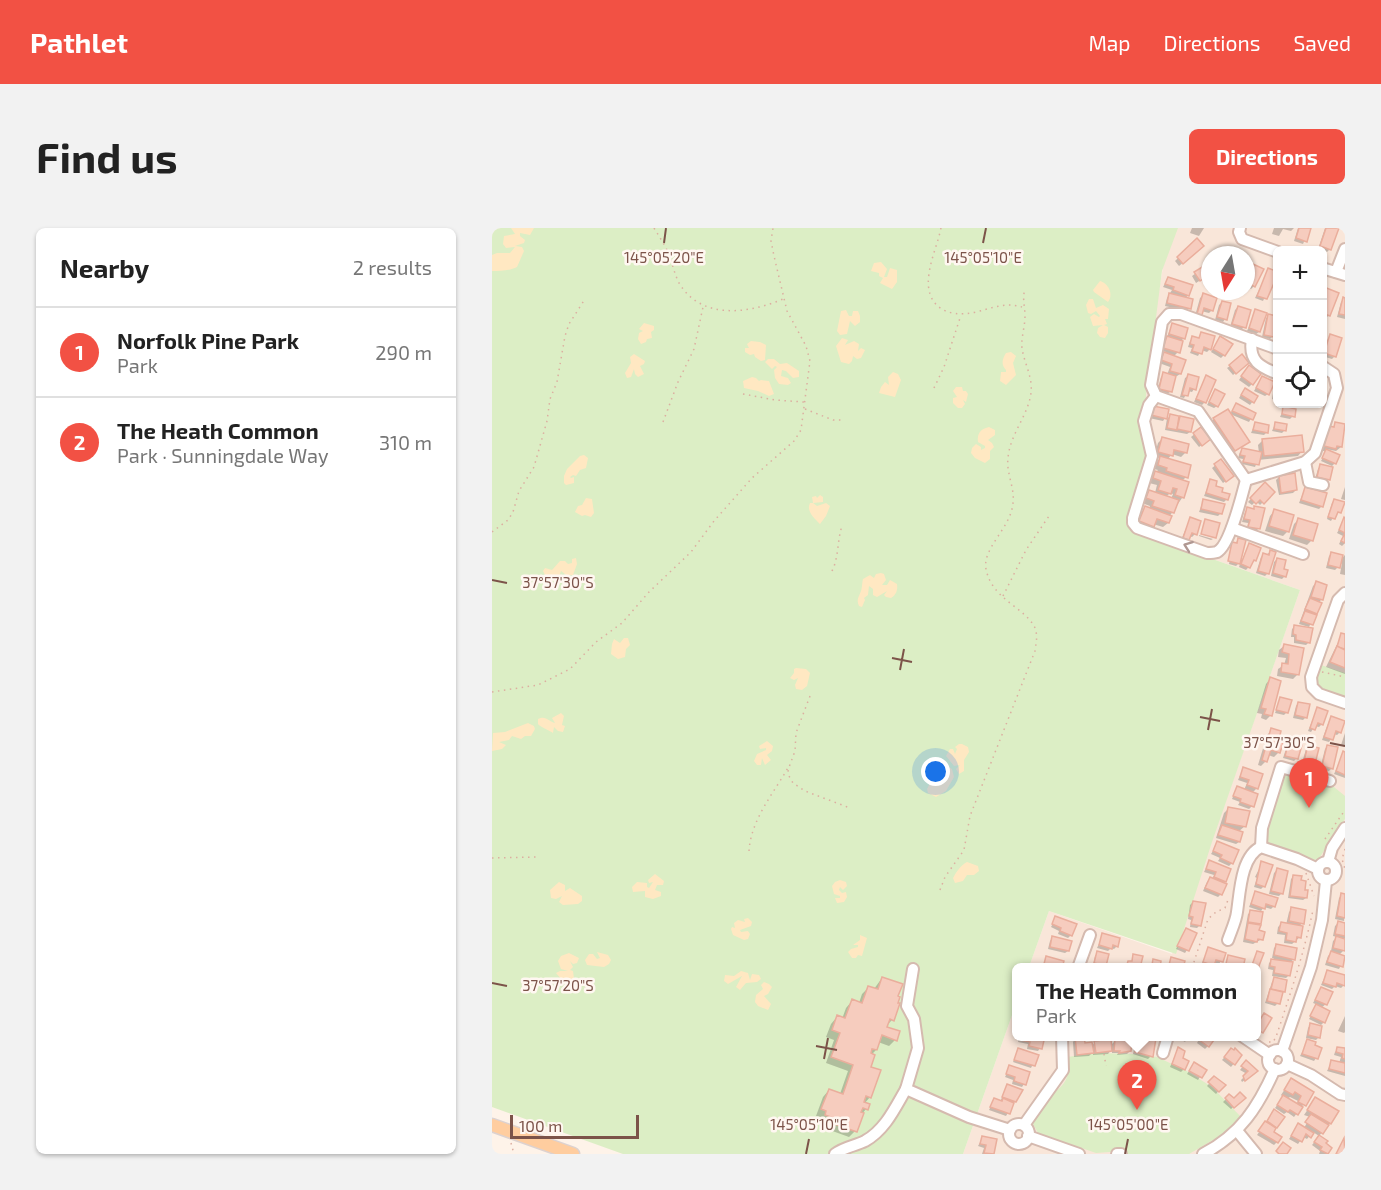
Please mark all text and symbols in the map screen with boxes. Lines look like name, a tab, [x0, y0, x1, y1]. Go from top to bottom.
text: Pathlet	[30, 25, 128, 59]
text: Map	[1088, 30, 1131, 55]
text: Directions	[1164, 30, 1260, 55]
text: Saved	[1293, 30, 1351, 55]
button: Directions	[1189, 129, 1345, 184]
text: Find us	[36, 131, 178, 181]
north arrow	[1201, 246, 1255, 300]
map controls	[1273, 246, 1327, 408]
button: +	[1273, 246, 1327, 300]
text: 145°05'20"E	[624, 248, 704, 266]
text: 145°05'10"E	[944, 248, 1022, 266]
text: Nearby	[60, 252, 149, 283]
text: 2 results	[353, 255, 432, 279]
button: −	[1273, 300, 1327, 354]
text: Norfolk Pine Park	[117, 327, 299, 353]
text: 1	[75, 340, 84, 364]
text: 290 m	[375, 340, 432, 364]
text: Park	[117, 353, 158, 377]
button: locate	[1273, 354, 1327, 408]
text: The Heath Common	[117, 417, 319, 443]
text: 2	[74, 430, 85, 454]
text: 310 m	[379, 430, 432, 454]
text: Park · Sunningdale Way	[117, 443, 328, 467]
one-way arrow	[1183, 541, 1194, 554]
text: 37°57'30"S	[522, 573, 594, 591]
text: 37°57'30"S	[1243, 733, 1315, 751]
your location	[921, 757, 950, 786]
pin: 1	[1290, 758, 1328, 808]
popup	[1012, 963, 1261, 1041]
text: 37°57'20"S	[522, 976, 594, 994]
text: The Heath Common	[1036, 977, 1237, 1003]
text: Park	[1036, 1003, 1077, 1027]
pin: 2	[1118, 1060, 1156, 1110]
scale bar	[510, 1112, 639, 1140]
text: 145°05'10"E	[770, 1115, 848, 1133]
text: 145°05'00"E	[1088, 1115, 1168, 1133]
text: 100 m	[519, 1116, 562, 1135]

